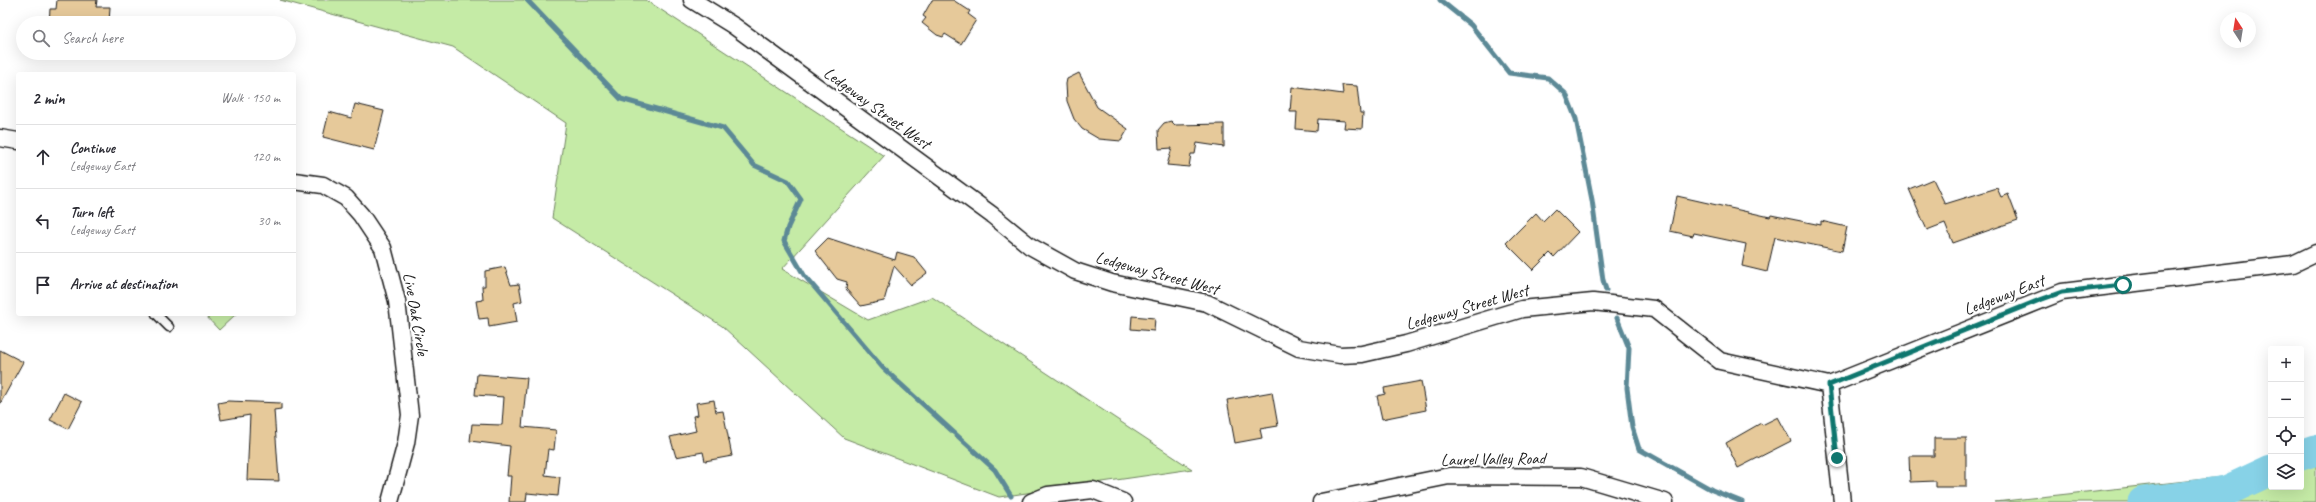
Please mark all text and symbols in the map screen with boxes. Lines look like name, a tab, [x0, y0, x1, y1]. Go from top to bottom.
north arrow	[2220, 12, 2256, 48]
search box	[16, 16, 296, 60]
icon: search	[30, 27, 52, 49]
text: Search here	[62, 29, 123, 48]
street label: Ledgeway Street West	[820, 62, 936, 155]
text: 2 min	[32, 88, 65, 109]
text: Walk · 150 m	[221, 90, 280, 106]
text: Continue	[70, 139, 115, 158]
icon: ahead	[32, 146, 54, 168]
text: 120 m	[252, 149, 280, 165]
text: Ledgeway East	[70, 158, 135, 174]
text: Turn left	[70, 203, 113, 222]
icon: left	[32, 210, 54, 232]
text: 30 m	[258, 213, 280, 229]
text: Ledgeway East	[70, 222, 135, 238]
street label: Ledgeway Street West	[1093, 246, 1223, 300]
street label: Ledgeway East	[1961, 269, 2049, 320]
street label: Live Oak Circle	[398, 271, 434, 358]
icon: arrive	[32, 274, 54, 296]
text: Arrive at destination	[70, 275, 177, 294]
route start	[2114, 276, 2132, 294]
street label: Ledgeway Street West	[1403, 279, 1533, 335]
map controls	[2268, 346, 2304, 490]
button: +	[2268, 346, 2304, 382]
button: −	[2268, 382, 2304, 418]
button: locate	[2268, 418, 2304, 454]
street label: Laurel Valley Road	[1440, 448, 1548, 470]
route end	[1828, 449, 1846, 467]
button: layers	[2268, 454, 2304, 490]

